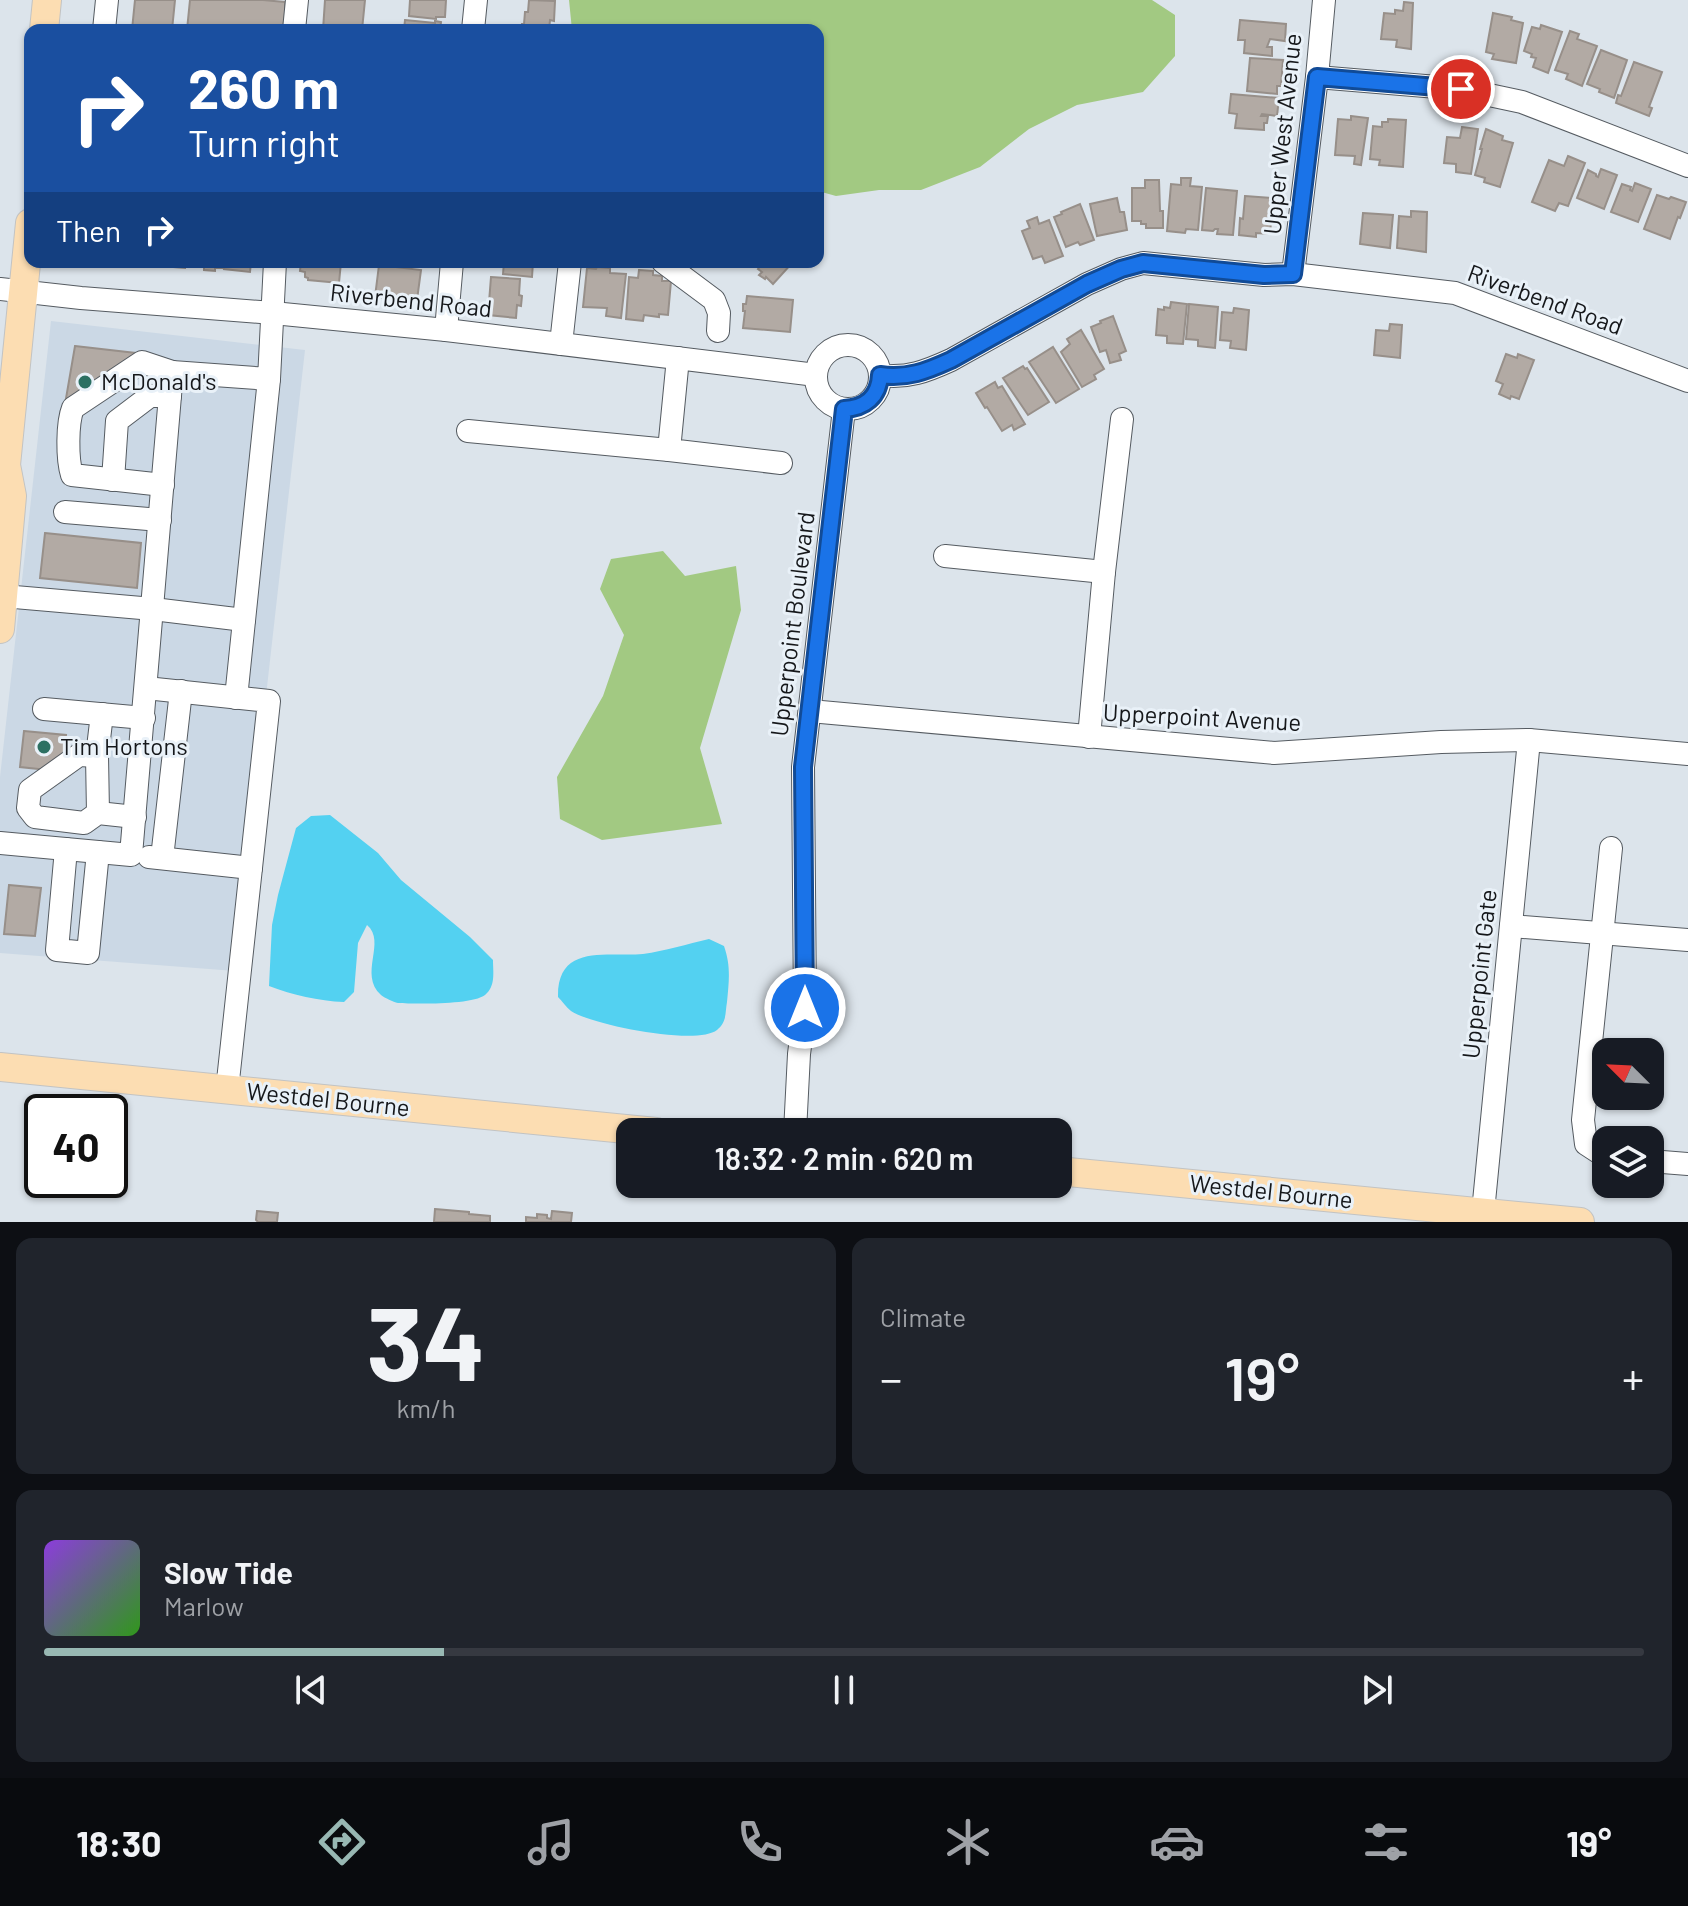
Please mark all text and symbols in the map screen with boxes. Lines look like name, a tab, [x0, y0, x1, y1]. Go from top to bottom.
street label: Upper West Avenue	[1257, 32, 1306, 236]
text: 260 m	[188, 53, 339, 120]
pin	[1427, 55, 1495, 123]
icon: right	[56, 56, 160, 160]
icon: arrive	[1439, 67, 1483, 111]
text: Turn right	[188, 121, 340, 164]
icon: right	[137, 208, 181, 252]
text: Then	[56, 212, 121, 248]
street label: Riverbend Road	[1464, 257, 1627, 340]
street label: Riverbend Road	[329, 277, 494, 322]
place label: McDonald's	[101, 366, 216, 395]
marker: McDonald's	[76, 373, 94, 391]
street label: Upperpoint Boulevard	[763, 510, 820, 738]
street label: Upperpoint Avenue	[1102, 697, 1302, 736]
place label: Tim Hortons	[60, 731, 188, 760]
marker: Tim Hortons	[35, 738, 53, 756]
street label: Upperpoint Gate	[1455, 888, 1502, 1060]
position arrow	[763, 966, 847, 1050]
north arrow	[1592, 1038, 1664, 1110]
map controls	[1592, 1038, 1664, 1198]
street label: Westdel Bourne	[245, 1076, 411, 1121]
speed limit sign: 40	[24, 1094, 128, 1198]
button: layers	[1592, 1126, 1664, 1198]
text: 18:32 · 2 min · 620 m	[715, 1140, 973, 1176]
street label: Westdel Bourne	[1188, 1168, 1354, 1213]
text: 34	[366, 1277, 486, 1402]
text: Climate	[880, 1301, 966, 1332]
text: 19°	[1224, 1341, 1300, 1413]
text: −	[880, 1351, 902, 1404]
text: +	[1622, 1351, 1644, 1404]
text: km/h	[397, 1392, 455, 1423]
text: Slow Tide	[164, 1554, 293, 1590]
text: Marlow	[164, 1590, 244, 1621]
icon: previous	[289, 1668, 333, 1712]
icon: pause	[822, 1668, 866, 1712]
icon: next	[1355, 1668, 1399, 1712]
icon: directions	[314, 1814, 370, 1870]
icon: music	[523, 1814, 579, 1870]
icon: phone	[732, 1814, 788, 1870]
icon: climate	[940, 1814, 996, 1870]
icon: car	[1149, 1814, 1205, 1870]
icon: filters	[1358, 1814, 1414, 1870]
text: 18:30	[76, 1821, 162, 1864]
text: 19°	[1566, 1821, 1612, 1864]

